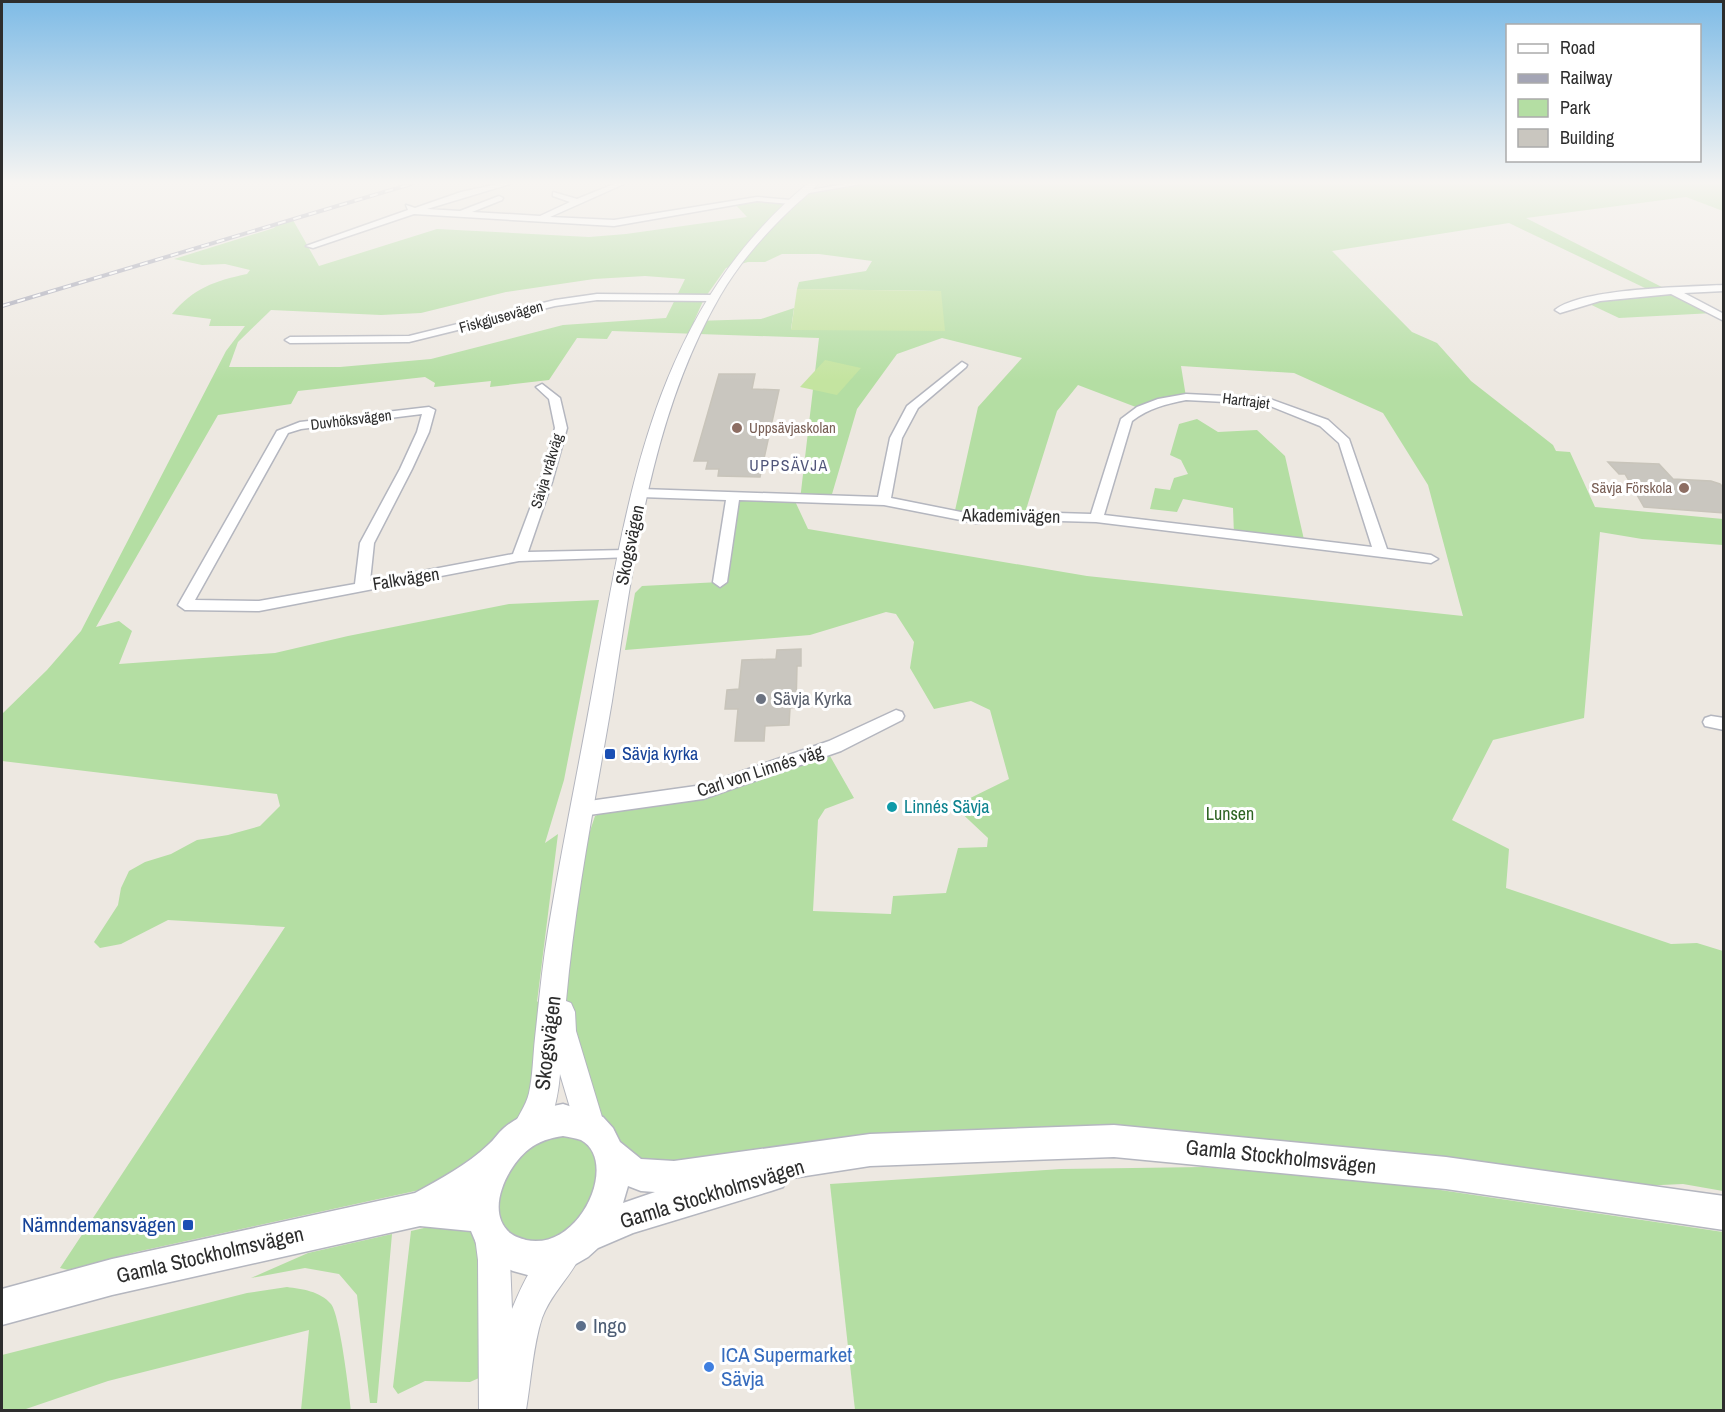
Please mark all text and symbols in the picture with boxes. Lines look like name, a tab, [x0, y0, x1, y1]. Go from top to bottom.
legend	[1506, 24, 1701, 162]
text: Road	[1560, 35, 1595, 60]
text: Railway	[1560, 65, 1613, 90]
text: Park	[1560, 95, 1591, 120]
text: Building	[1560, 125, 1615, 150]
street label: Fiskgjusevägen	[457, 295, 545, 338]
street label: Hartrajet	[1221, 387, 1271, 414]
street label: Duvhöksvägen	[309, 404, 393, 435]
place label: Uppsävjaskolan	[749, 417, 836, 438]
marker: Uppsävjaskolan	[730, 421, 744, 435]
street label: Sävja vråkväg	[525, 431, 568, 511]
district label: UPPSÄVJA	[749, 454, 829, 476]
place label: Sävja Förskola	[1591, 477, 1672, 498]
marker: Sävja Förskola	[1677, 481, 1691, 495]
street label: Akademivägen	[961, 502, 1060, 529]
street label: Skogsvägen	[609, 503, 650, 587]
street label: Falkvägen	[371, 561, 441, 596]
place label: Sävja Kyrka	[773, 686, 852, 711]
marker: Sävja Kyrka	[754, 692, 768, 706]
street label: Carl von Linnés väg	[694, 738, 827, 803]
place label: Sävja kyrka	[622, 741, 698, 766]
marker: Sävja kyrka	[603, 747, 617, 761]
place label: Linnés Sävja	[904, 794, 989, 819]
marker: Linnés Sävja	[885, 800, 899, 814]
park label: Lunsen	[1206, 801, 1254, 826]
street label: Skogsvägen	[527, 994, 568, 1092]
street label: Gamla Stockholmsvägen	[1184, 1132, 1378, 1181]
street label: Gamla Stockholmsvägen	[616, 1152, 808, 1235]
place label: Nämndemansvägen	[22, 1210, 176, 1239]
marker: Nämndemansvägen	[181, 1218, 195, 1232]
street label: Gamla Stockholmsvägen	[113, 1219, 306, 1290]
place label: Ingo	[593, 1311, 627, 1340]
marker: Ingo	[574, 1319, 588, 1333]
place label: ICA Supermarket Sävja	[721, 1340, 852, 1393]
marker: ICA Supermarket Sävja	[702, 1360, 716, 1374]

